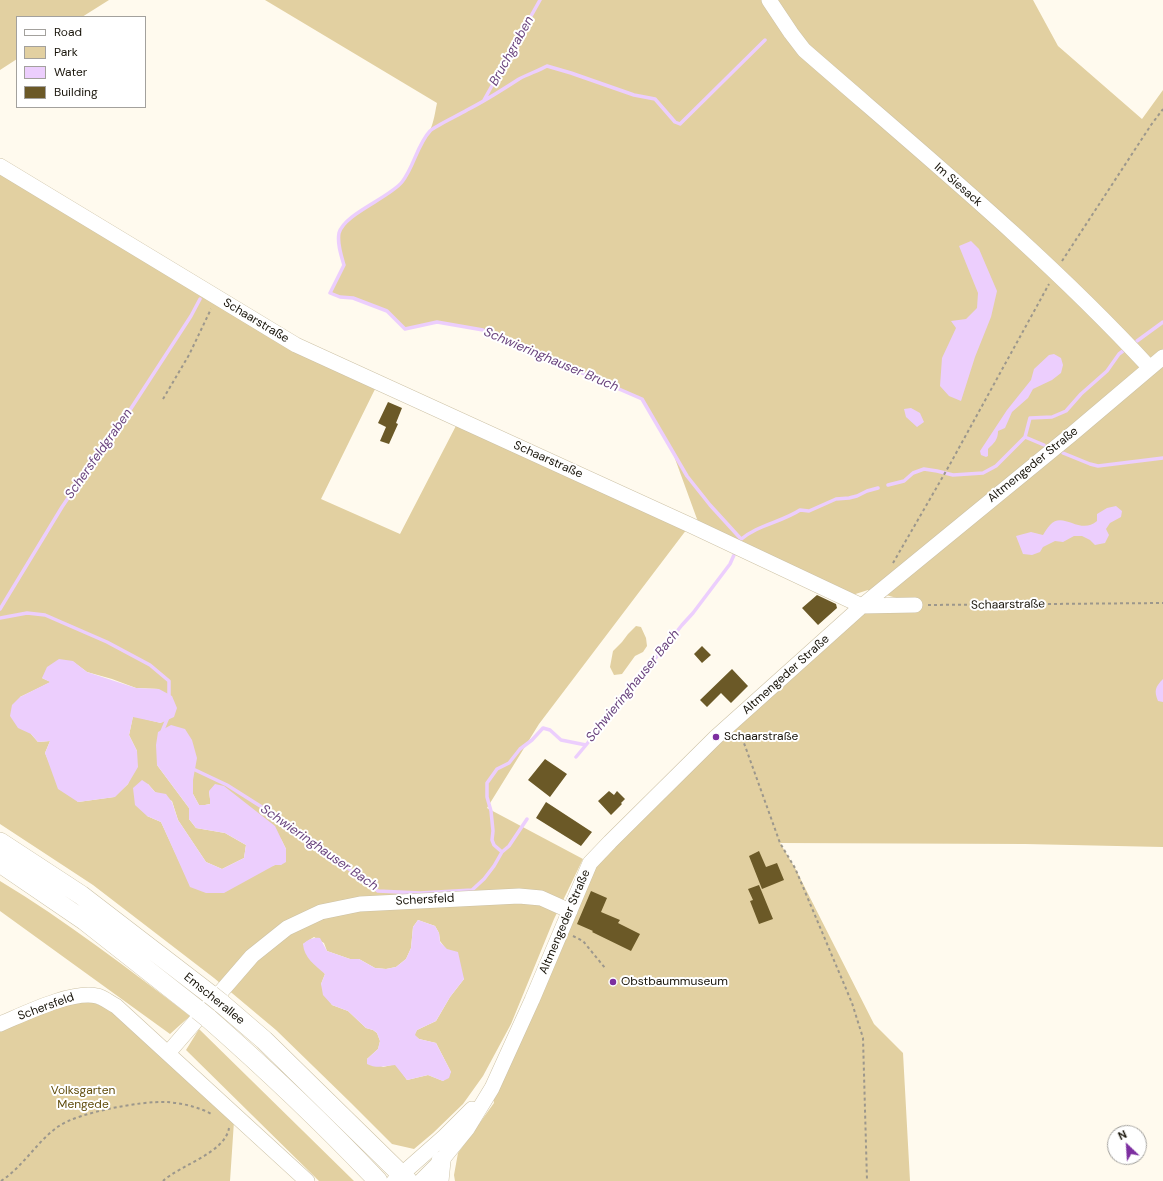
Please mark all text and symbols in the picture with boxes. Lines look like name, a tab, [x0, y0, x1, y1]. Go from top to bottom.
water label: Bruchgraben	[486, 13, 538, 89]
legend	[16, 16, 146, 108]
text: Road	[54, 24, 82, 40]
text: Park	[54, 44, 78, 60]
text: Water	[54, 64, 87, 80]
text: Building	[54, 84, 98, 100]
street label: Im Siesack	[931, 160, 985, 210]
street label: Schaarstraße	[220, 296, 292, 346]
water label: Schwieringhauser Bruch	[481, 325, 621, 395]
water label: Schersfeldgraben	[62, 406, 136, 502]
street label: Altmengeder Straße	[985, 424, 1081, 506]
street label: Schaarstraße	[511, 438, 585, 482]
street label: Schaarstraße	[971, 597, 1045, 613]
water label: Schwieringhauser Bach	[583, 627, 683, 745]
street label: Altmengeder Straße	[739, 632, 833, 718]
place label: Schaarstraße	[724, 730, 798, 744]
marker: Schaarstraße	[711, 732, 721, 742]
water label: Schwieringhauser Bach	[257, 802, 381, 894]
street label: Altmengeder Straße	[536, 868, 594, 976]
street label: Schersfeld	[395, 891, 455, 909]
street label: Emscherallee	[181, 970, 247, 1028]
place label: Obstbaummuseum	[621, 975, 728, 989]
marker: Obstbaummuseum	[608, 977, 618, 987]
street label: Schersfeld	[16, 990, 76, 1024]
park label: Volksgarten Mengede	[51, 1084, 115, 1112]
north arrow	[1107, 1125, 1147, 1165]
text: N	[1116, 1127, 1129, 1143]

